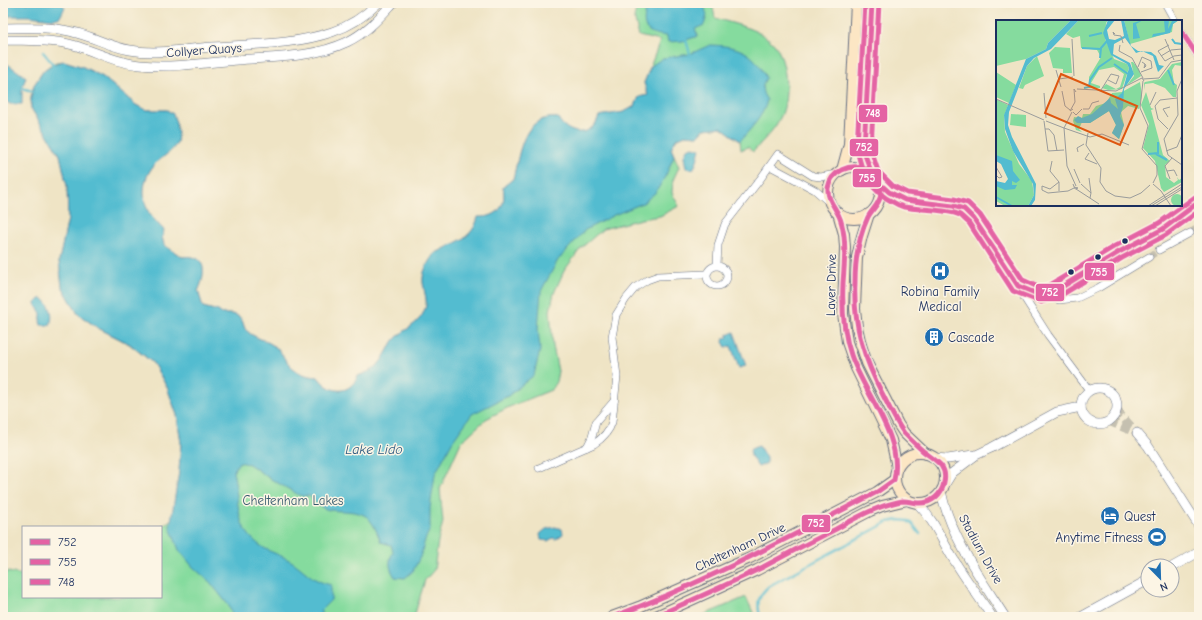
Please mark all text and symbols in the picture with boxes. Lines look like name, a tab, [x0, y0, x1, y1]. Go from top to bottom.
inset map	[996, 20, 1182, 206]
street label: Collyer Quays	[166, 40, 242, 60]
line badge: 748	[858, 104, 888, 123]
text: 748	[866, 107, 881, 120]
line badge: 752	[849, 138, 879, 157]
text: 752	[856, 141, 873, 154]
line badge: 755	[852, 168, 882, 188]
text: 755	[859, 172, 875, 185]
unlabelled marker	[1120, 236, 1130, 246]
unlabelled marker	[1093, 252, 1103, 262]
street label: Laver Drive	[823, 253, 839, 316]
hospital icon: Robina Family Medical	[929, 260, 951, 282]
line badge: 755	[1084, 262, 1115, 281]
text: 755	[1091, 266, 1107, 279]
unlabelled marker	[1066, 267, 1076, 277]
line badge: 752	[1035, 283, 1065, 302]
place label: Robina Family Medical	[901, 284, 979, 314]
text: 752	[1042, 286, 1059, 299]
building icon: Cascade	[923, 326, 945, 348]
place label: Cascade	[948, 330, 995, 345]
water label: Lake Lido	[345, 441, 403, 458]
park label: Cheltenham Lakes	[242, 493, 344, 508]
hotel icon: Quest	[1099, 505, 1121, 527]
place label: Quest	[1124, 509, 1157, 524]
street label: Stadium Drive	[956, 512, 1006, 587]
line badge: 752	[801, 514, 831, 533]
text: 752	[808, 517, 825, 530]
street label: Cheltenham Drive	[692, 519, 788, 575]
legend	[22, 526, 162, 598]
sports icon: Anytime Fitness	[1146, 526, 1168, 548]
place label: Anytime Fitness	[1055, 530, 1143, 545]
text: 752	[58, 535, 76, 549]
text: 755	[58, 555, 77, 569]
north arrow	[1140, 558, 1180, 598]
text: 748	[58, 575, 75, 589]
text: N	[1158, 579, 1170, 594]

